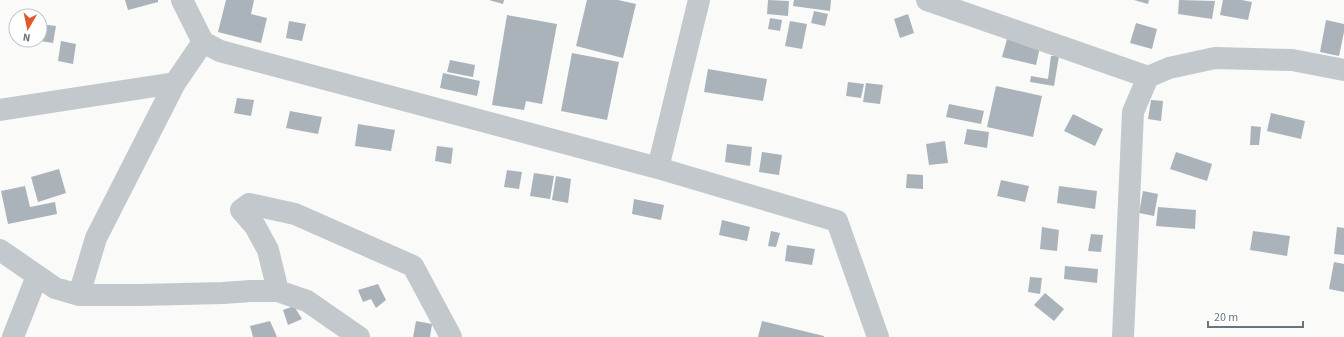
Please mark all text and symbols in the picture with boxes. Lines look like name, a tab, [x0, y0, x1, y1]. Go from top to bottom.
north arrow	[8, 8, 48, 48]
text: N	[22, 29, 31, 45]
scale bar	[1208, 303, 1303, 329]
text: 20 m	[1214, 309, 1238, 326]

